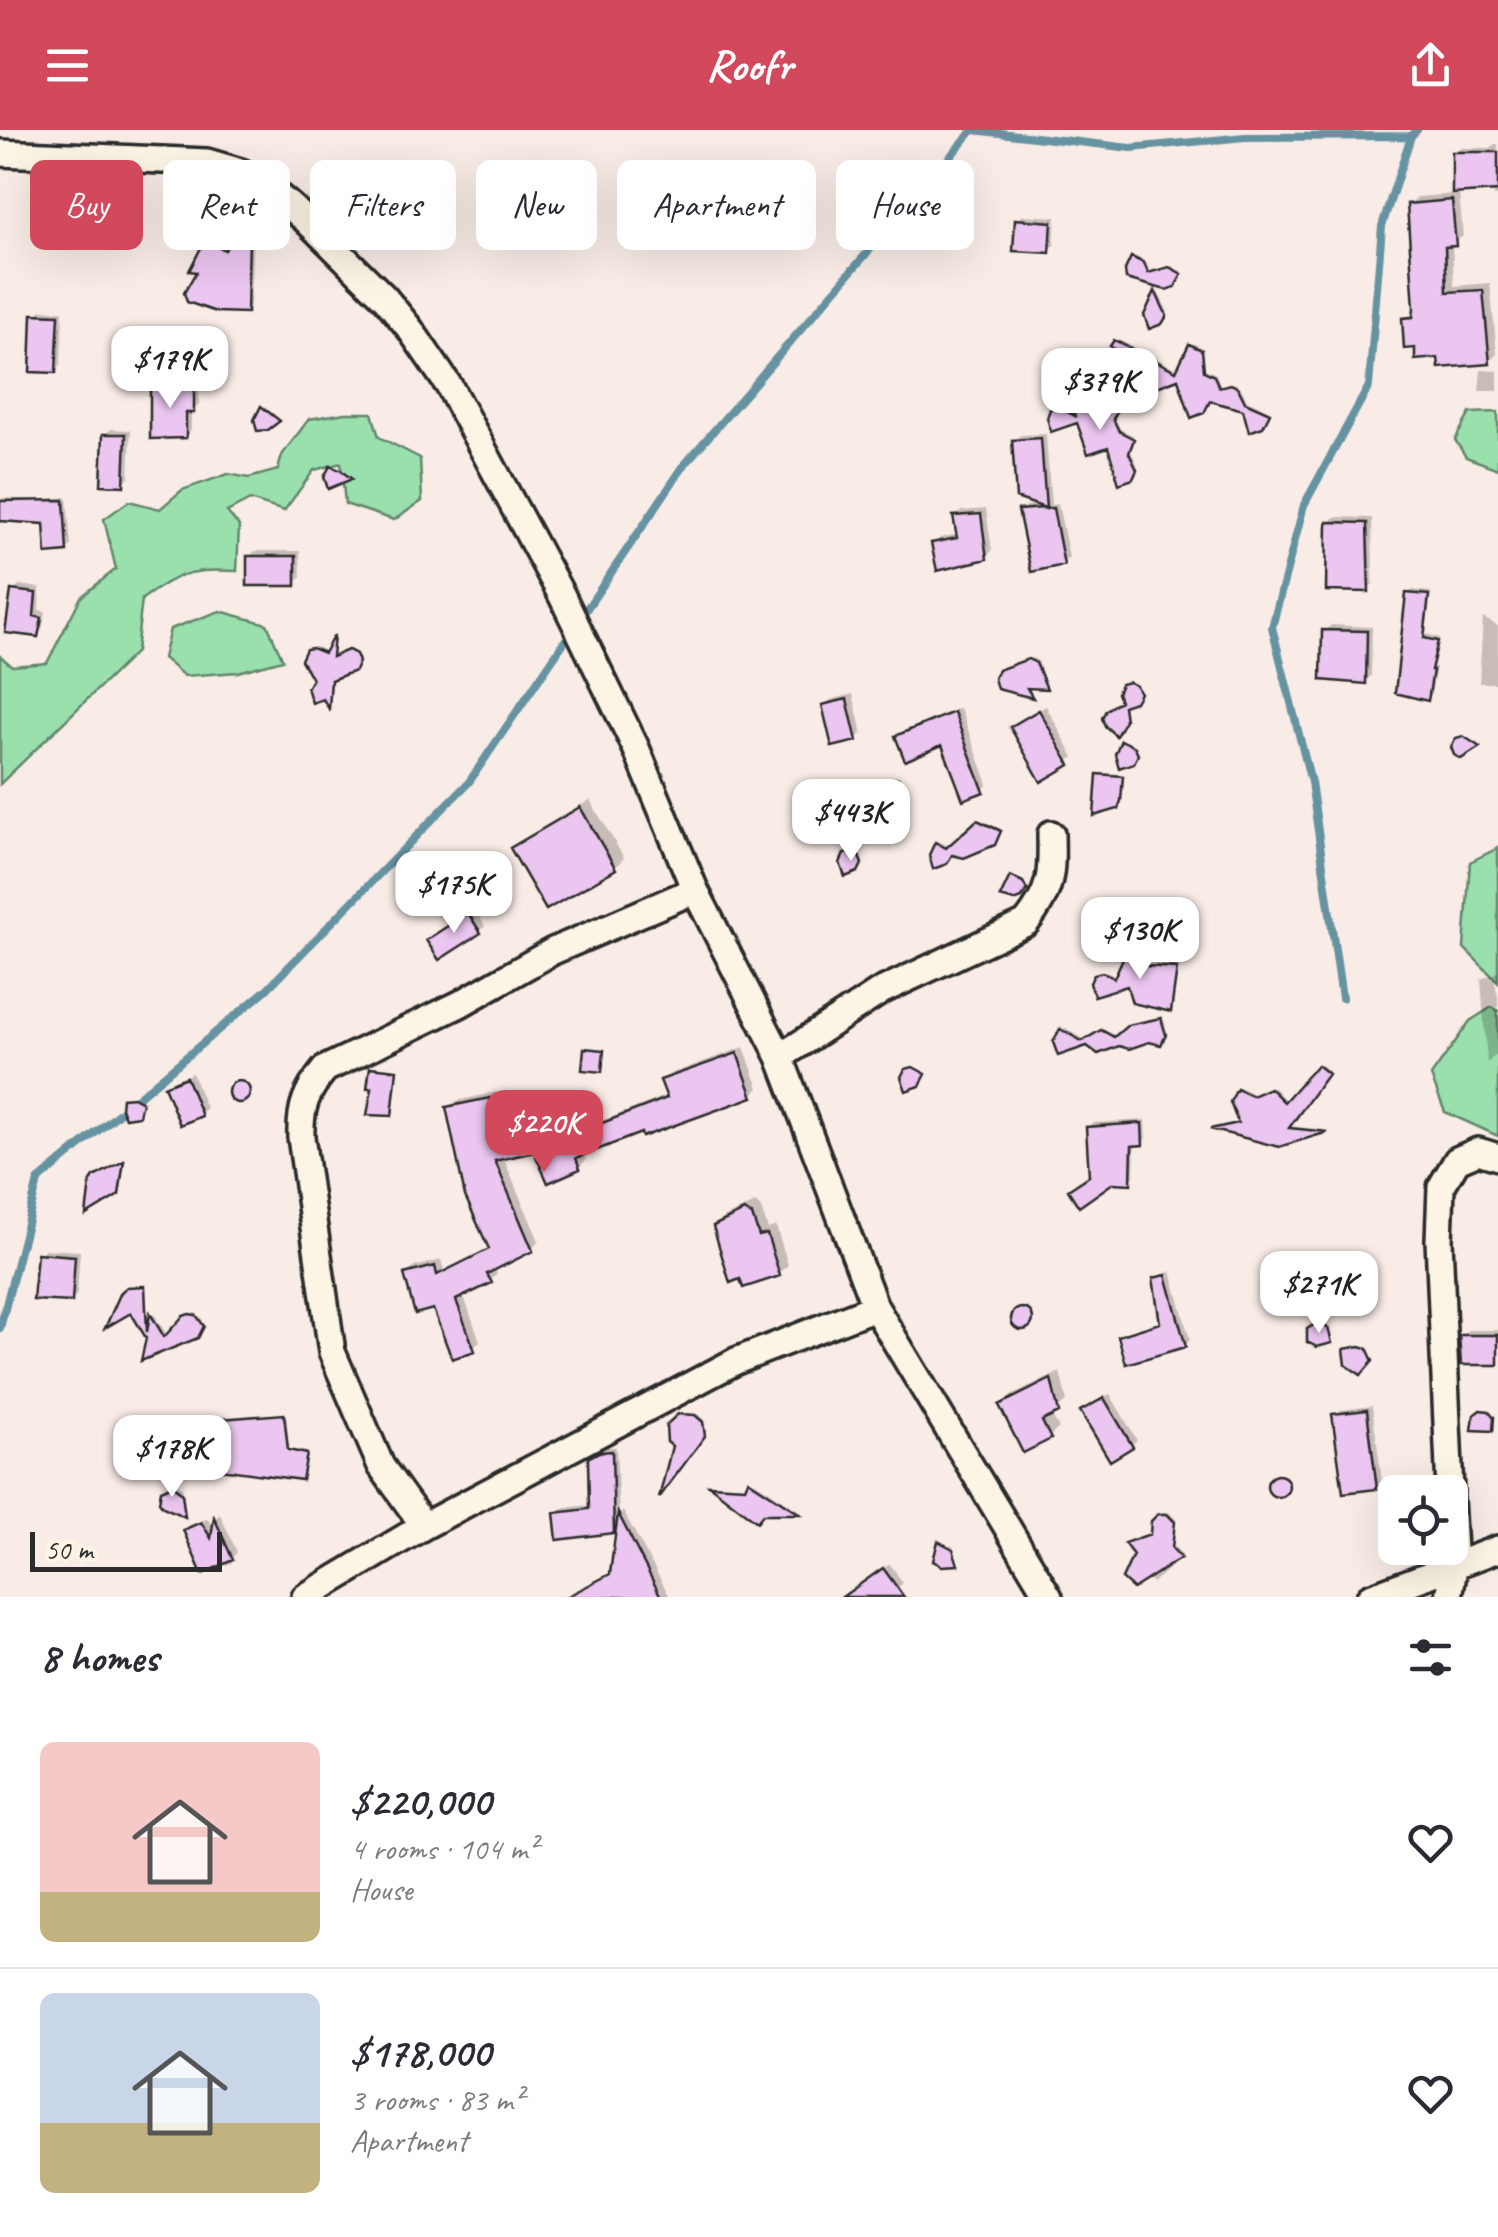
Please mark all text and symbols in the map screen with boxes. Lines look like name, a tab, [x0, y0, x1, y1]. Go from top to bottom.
text: Roofr	[706, 37, 792, 94]
icon: menu	[40, 38, 95, 93]
icon: share	[1403, 38, 1458, 93]
chip: Buy	[30, 160, 143, 250]
chip: Rent	[163, 160, 290, 250]
chip: Filters	[310, 160, 456, 250]
chip: New	[476, 160, 597, 250]
chip: Apartment	[617, 160, 816, 250]
chip: House	[836, 160, 974, 250]
pin: $179K	[100, 326, 240, 411]
text: $179K	[133, 338, 207, 379]
pin: $379K	[1030, 348, 1170, 433]
text: $379K	[1063, 360, 1137, 401]
pin: $443K	[781, 779, 921, 864]
text: $443K	[814, 791, 888, 832]
pin: $175K	[384, 851, 524, 936]
text: $175K	[417, 863, 491, 904]
pin: $130K	[1070, 897, 1210, 982]
text: $130K	[1103, 909, 1177, 950]
pin: $220K	[474, 1090, 614, 1175]
text: $220K	[507, 1102, 581, 1143]
pin: $271K	[1249, 1251, 1389, 1336]
text: $271K	[1282, 1263, 1356, 1304]
pin: $178K	[102, 1415, 242, 1500]
text: $178K	[135, 1427, 209, 1468]
map controls	[1378, 1475, 1468, 1565]
button: locate	[1378, 1475, 1468, 1565]
scale bar	[30, 1527, 222, 1572]
text: 50 m	[45, 1532, 93, 1567]
icon: filters	[1403, 1630, 1458, 1685]
text: 8 homes	[40, 1631, 159, 1684]
text: $220,000	[350, 1775, 491, 1828]
icon: home	[120, 1782, 240, 1902]
icon: heart	[1403, 1815, 1458, 1870]
text: 4 rooms · 104 m²	[350, 1828, 537, 1869]
text: House	[350, 1869, 412, 1910]
text: $178,000	[350, 2026, 490, 2079]
icon: home	[120, 2033, 240, 2153]
icon: heart	[1403, 2066, 1458, 2121]
text: 3 rooms · 83 m²	[350, 2079, 523, 2120]
text: Apartment	[350, 2120, 468, 2161]

